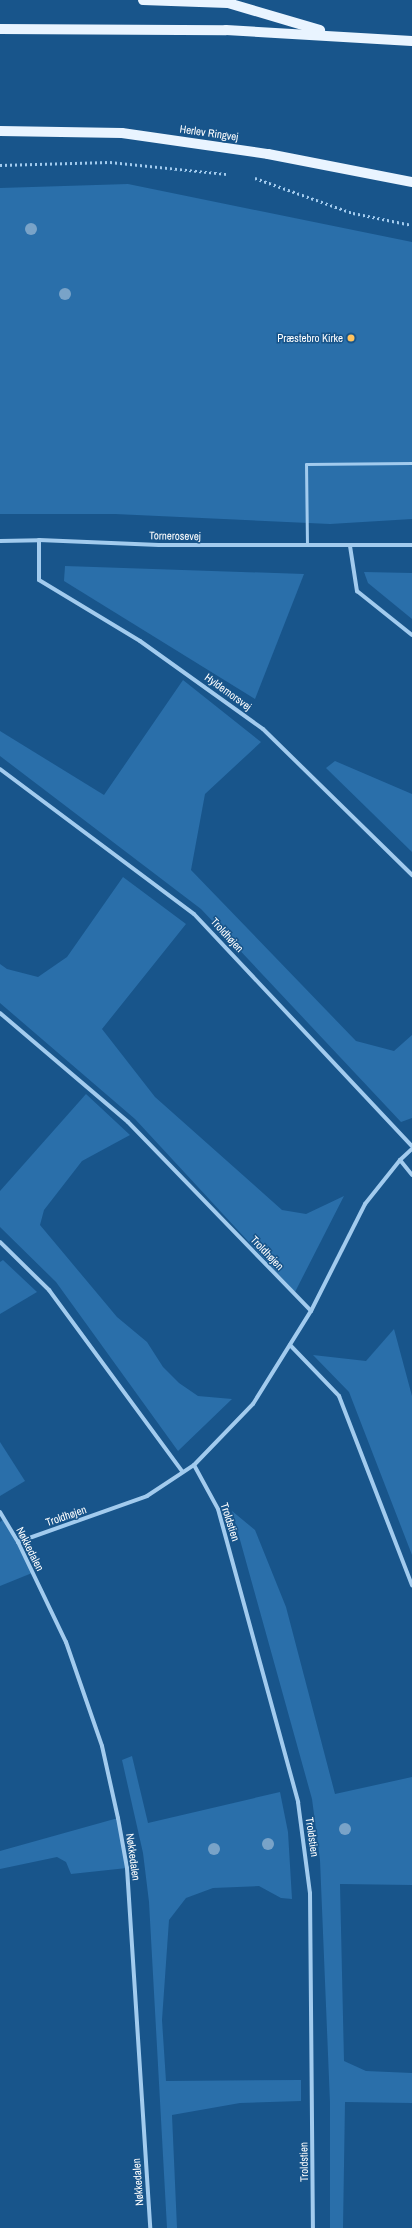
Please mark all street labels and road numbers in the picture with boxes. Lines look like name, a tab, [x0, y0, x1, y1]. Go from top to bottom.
street label: Herlev Ringvej	[179, 122, 239, 144]
street label: Tornerosevej	[149, 529, 201, 543]
street label: Hyldemorsvej	[202, 671, 254, 713]
street label: Troldhøjen	[208, 915, 246, 955]
street label: Troldhøjen	[248, 1233, 286, 1273]
street label: Troldstien	[218, 1501, 242, 1543]
street label: Troldhøjen	[44, 1503, 88, 1529]
street label: Nøkkedalen	[13, 1525, 47, 1573]
street label: Troldstien	[303, 1816, 321, 1858]
street label: Nøkkedalen	[123, 1832, 143, 1882]
street label: Troldstien	[297, 2142, 311, 2182]
street label: Nøkkedalen	[130, 2158, 146, 2206]

